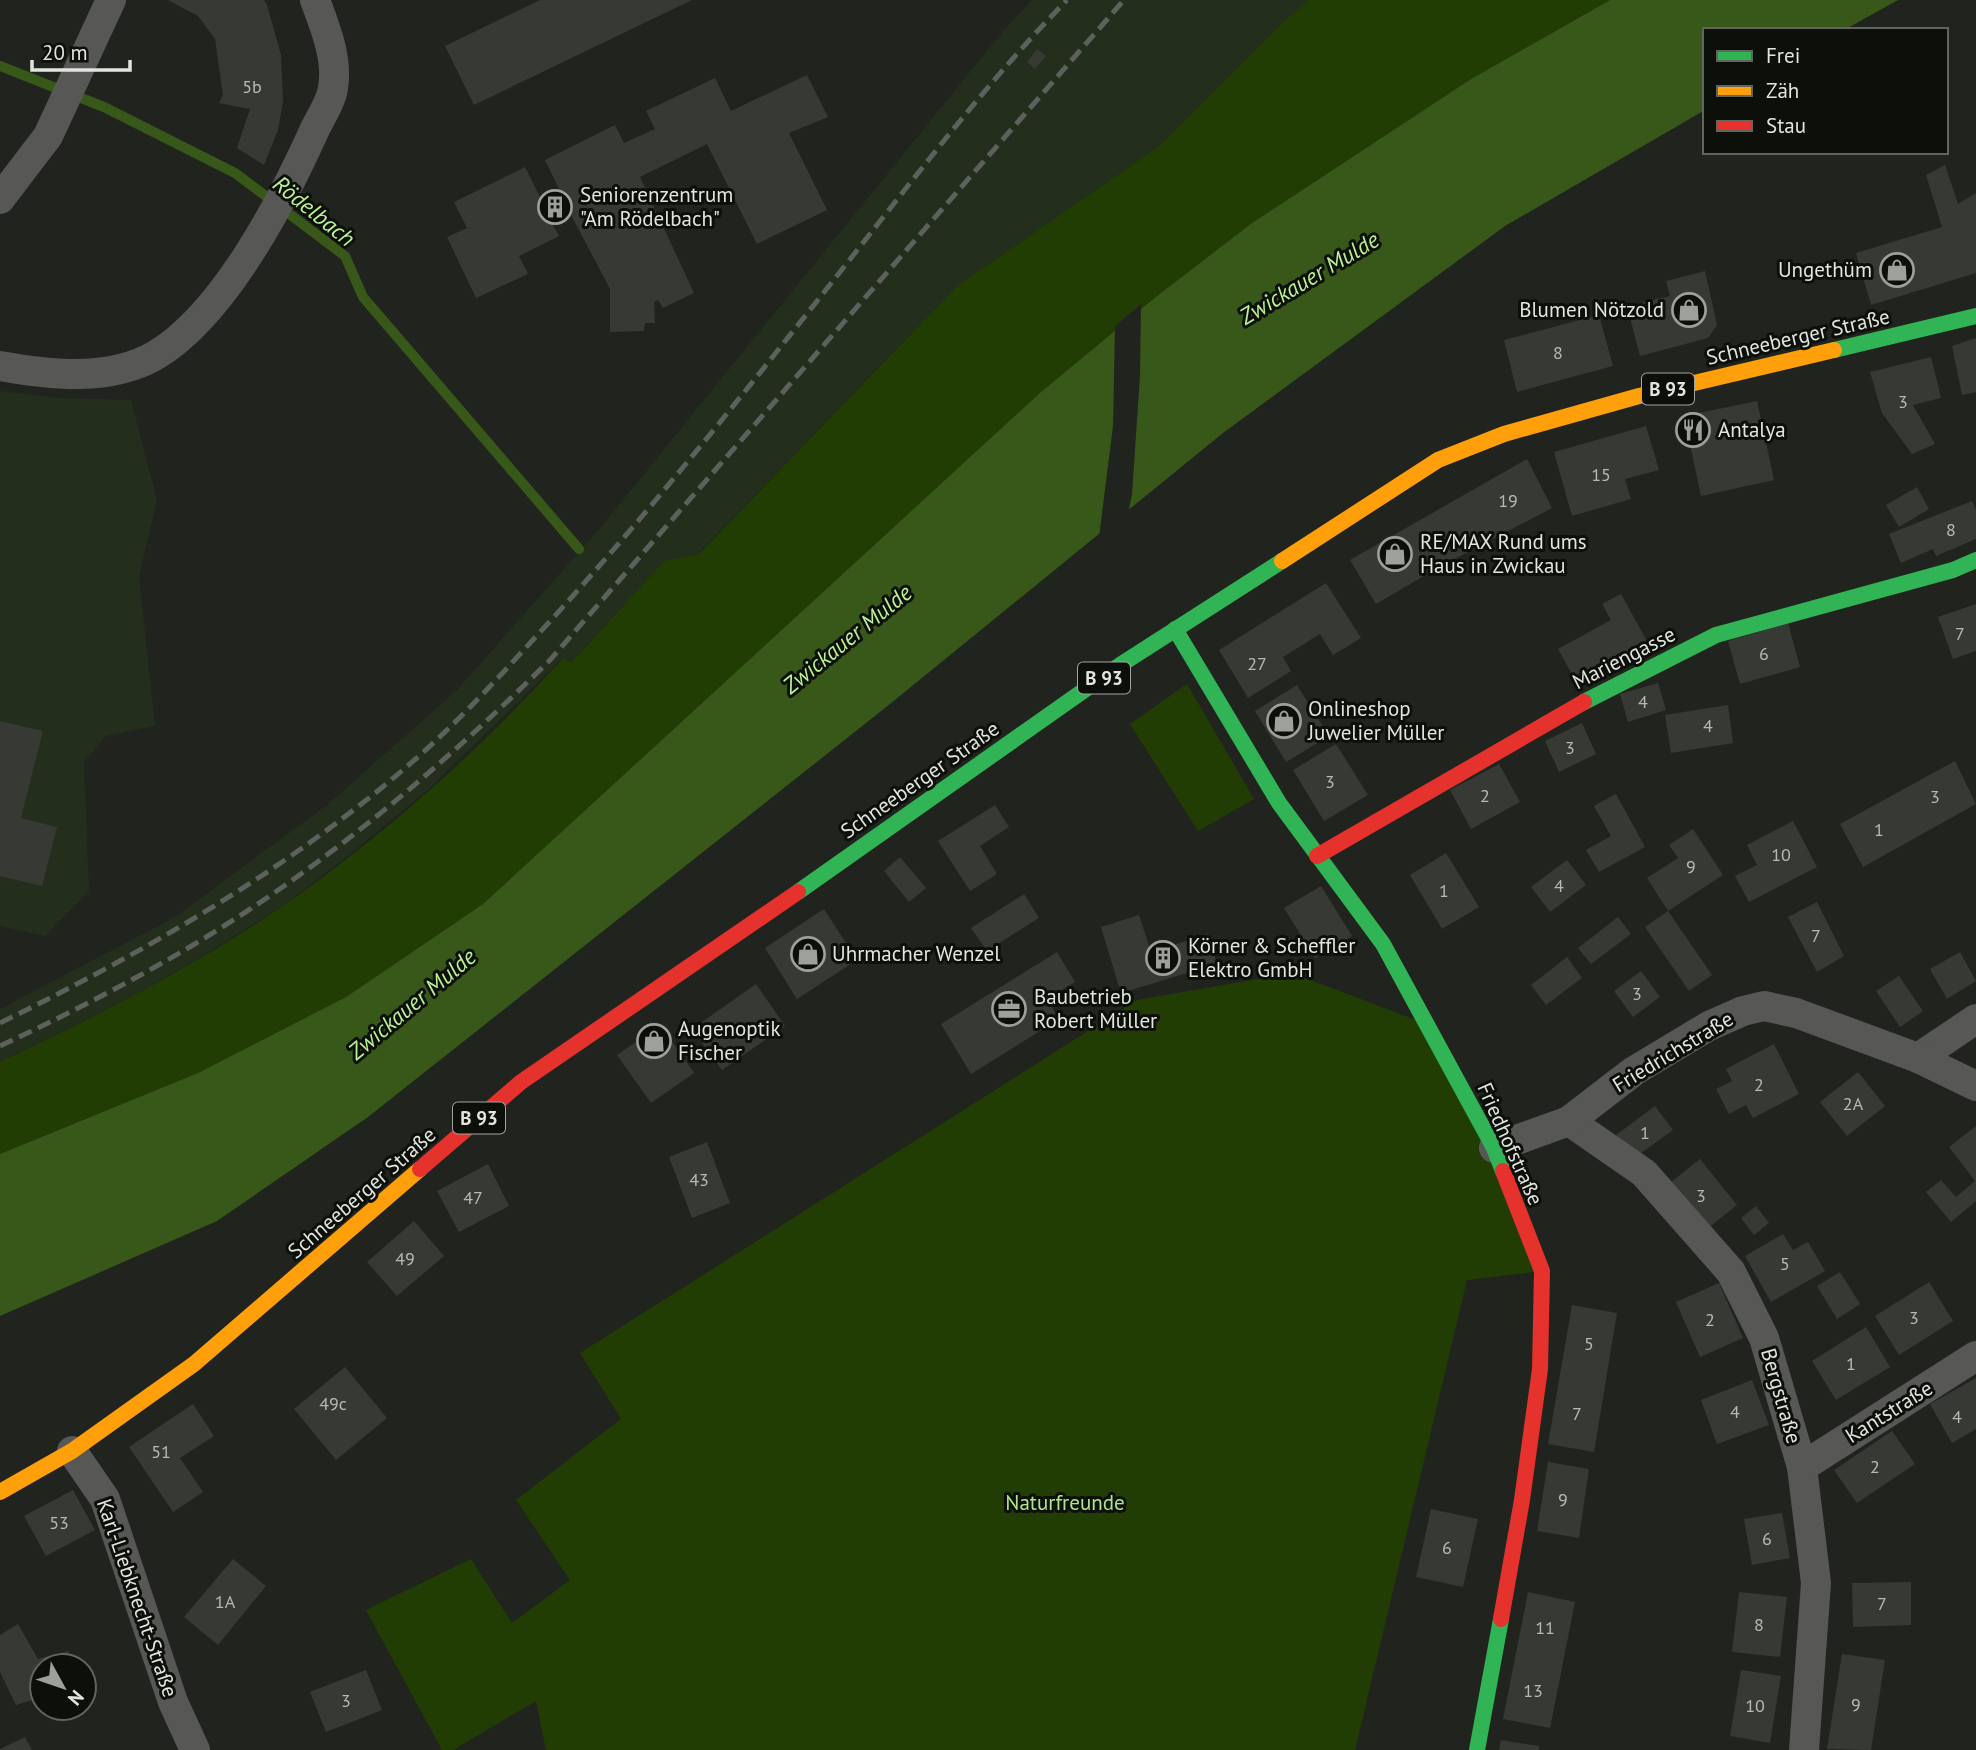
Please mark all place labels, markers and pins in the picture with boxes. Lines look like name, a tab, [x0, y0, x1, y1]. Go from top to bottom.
place label: Seniorenzentrum "Am Rödelbach"	[580, 181, 733, 232]
building icon: Seniorenzentrum "Am Rödelbach"	[536, 188, 574, 226]
shop icon: Ungethüm	[1878, 251, 1916, 289]
place label: Ungethüm	[1778, 256, 1872, 283]
shop icon: Blumen Nötzold	[1670, 291, 1708, 329]
place label: Blumen Nötzold	[1519, 296, 1664, 323]
restaurant icon: Antalya	[1674, 411, 1712, 449]
place label: Antalya	[1718, 416, 1786, 443]
place label: RE/MAX Rund ums Haus in Zwickau	[1420, 528, 1587, 579]
shop icon: RE/MAX Rund ums Haus in Zwickau	[1376, 535, 1414, 573]
place label: Onlineshop Juwelier Müller	[1307, 695, 1444, 746]
shop icon: Onlineshop Juwelier Müller	[1265, 702, 1303, 740]
place label: Körner & Scheffler Elektro GmbH	[1188, 932, 1355, 983]
shop icon: Uhrmacher Wenzel	[789, 935, 827, 973]
building icon: Körner & Scheffler Elektro GmbH	[1144, 939, 1182, 977]
place label: Uhrmacher Wenzel	[832, 940, 1000, 967]
place label: Baubetrieb Robert Müller	[1034, 983, 1157, 1034]
office icon: Baubetrieb Robert Müller	[990, 990, 1028, 1028]
place label: Augenoptik Fischer	[678, 1015, 780, 1066]
shop icon: Augenoptik Fischer	[635, 1022, 673, 1060]

